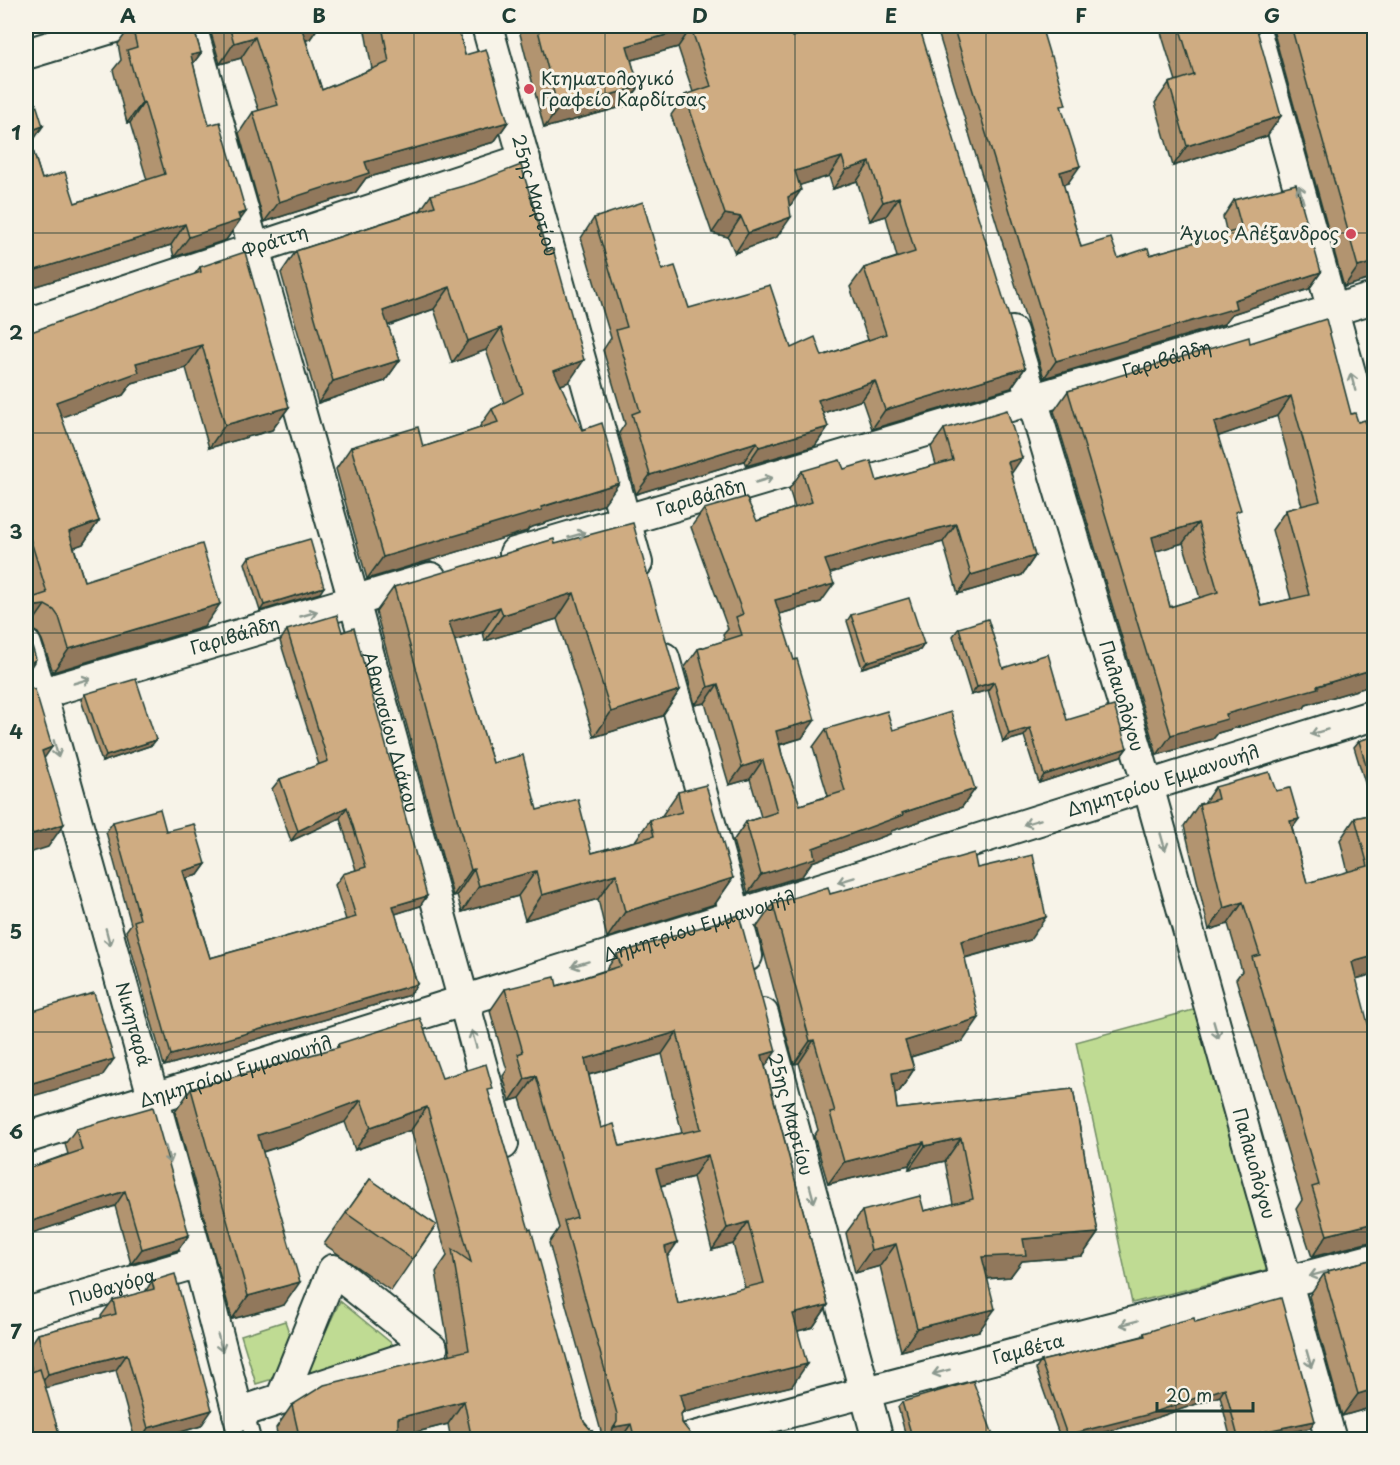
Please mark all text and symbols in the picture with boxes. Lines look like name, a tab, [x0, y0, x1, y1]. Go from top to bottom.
text: A	[120, 0, 136, 30]
text: B	[312, 0, 326, 30]
text: C	[501, 0, 517, 30]
text: D	[692, 0, 708, 30]
text: E	[885, 0, 897, 30]
text: F	[1075, 0, 1087, 30]
text: G	[1264, 0, 1280, 30]
place label: Κτηματολογικό Γραφείο Καρδίτσας	[541, 64, 707, 112]
marker: Κτηματολογικό Γραφείο Καρδίτσας	[522, 82, 536, 96]
text: 1	[11, 117, 21, 147]
street label: 25ης Μαρτίου	[506, 131, 566, 259]
one-way arrow	[1295, 185, 1306, 204]
street label: Φράττη	[238, 217, 311, 264]
place label: Άγιος Αλέξανδρος	[1180, 219, 1339, 246]
marker: Άγιος Αλέξανδρος	[1344, 227, 1358, 241]
text: 2	[9, 317, 23, 347]
street label: Γαριβάλδη	[1118, 332, 1214, 384]
one-way arrow	[1347, 373, 1359, 392]
street label: Γαριβάλδη	[653, 470, 749, 522]
one-way arrow	[754, 474, 773, 485]
text: 3	[9, 516, 23, 546]
one-way arrow	[567, 529, 586, 540]
one-way arrow	[299, 608, 318, 619]
street label: Γαριβάλδη	[187, 609, 283, 661]
street label: Παλαιολόγου	[1093, 637, 1152, 754]
street label: Αθανασίου Διάκου	[357, 649, 426, 816]
one-way arrow	[72, 675, 91, 686]
text: 4	[9, 716, 23, 746]
one-way arrow	[1310, 727, 1329, 738]
street label: Δημητρίου Εμμανουήλ	[1063, 737, 1262, 823]
one-way arrow	[51, 740, 63, 759]
one-way arrow	[1023, 817, 1042, 828]
one-way arrow	[1158, 833, 1170, 852]
one-way arrow	[837, 876, 856, 887]
street label: Δημητρίου Εμμανουήλ	[600, 882, 799, 968]
text: 5	[10, 916, 22, 946]
one-way arrow	[103, 928, 114, 947]
one-way arrow	[571, 959, 590, 970]
street label: Νικηταρά	[110, 979, 159, 1069]
one-way arrow	[1211, 1020, 1222, 1039]
street label: Δημητρίου Εμμανουήλ	[136, 1028, 335, 1114]
one-way arrow	[467, 1030, 479, 1049]
street label: 25ης Μαρτίου	[762, 1050, 821, 1178]
street label: Παλαιολόγου	[1227, 1104, 1283, 1222]
text: 6	[9, 1116, 23, 1146]
one-way arrow	[163, 1145, 175, 1164]
one-way arrow	[807, 1185, 818, 1204]
street label: Πυθαγόρα	[65, 1261, 159, 1312]
one-way arrow	[1309, 1268, 1328, 1280]
text: 7	[10, 1316, 22, 1346]
one-way arrow	[1120, 1318, 1139, 1329]
street label: Γαμβέτα	[989, 1326, 1067, 1370]
one-way arrow	[214, 1333, 226, 1352]
one-way arrow	[1304, 1349, 1315, 1368]
one-way arrow	[931, 1367, 950, 1379]
scale bar	[1157, 1375, 1253, 1413]
text: 20 m	[1166, 1381, 1212, 1408]

